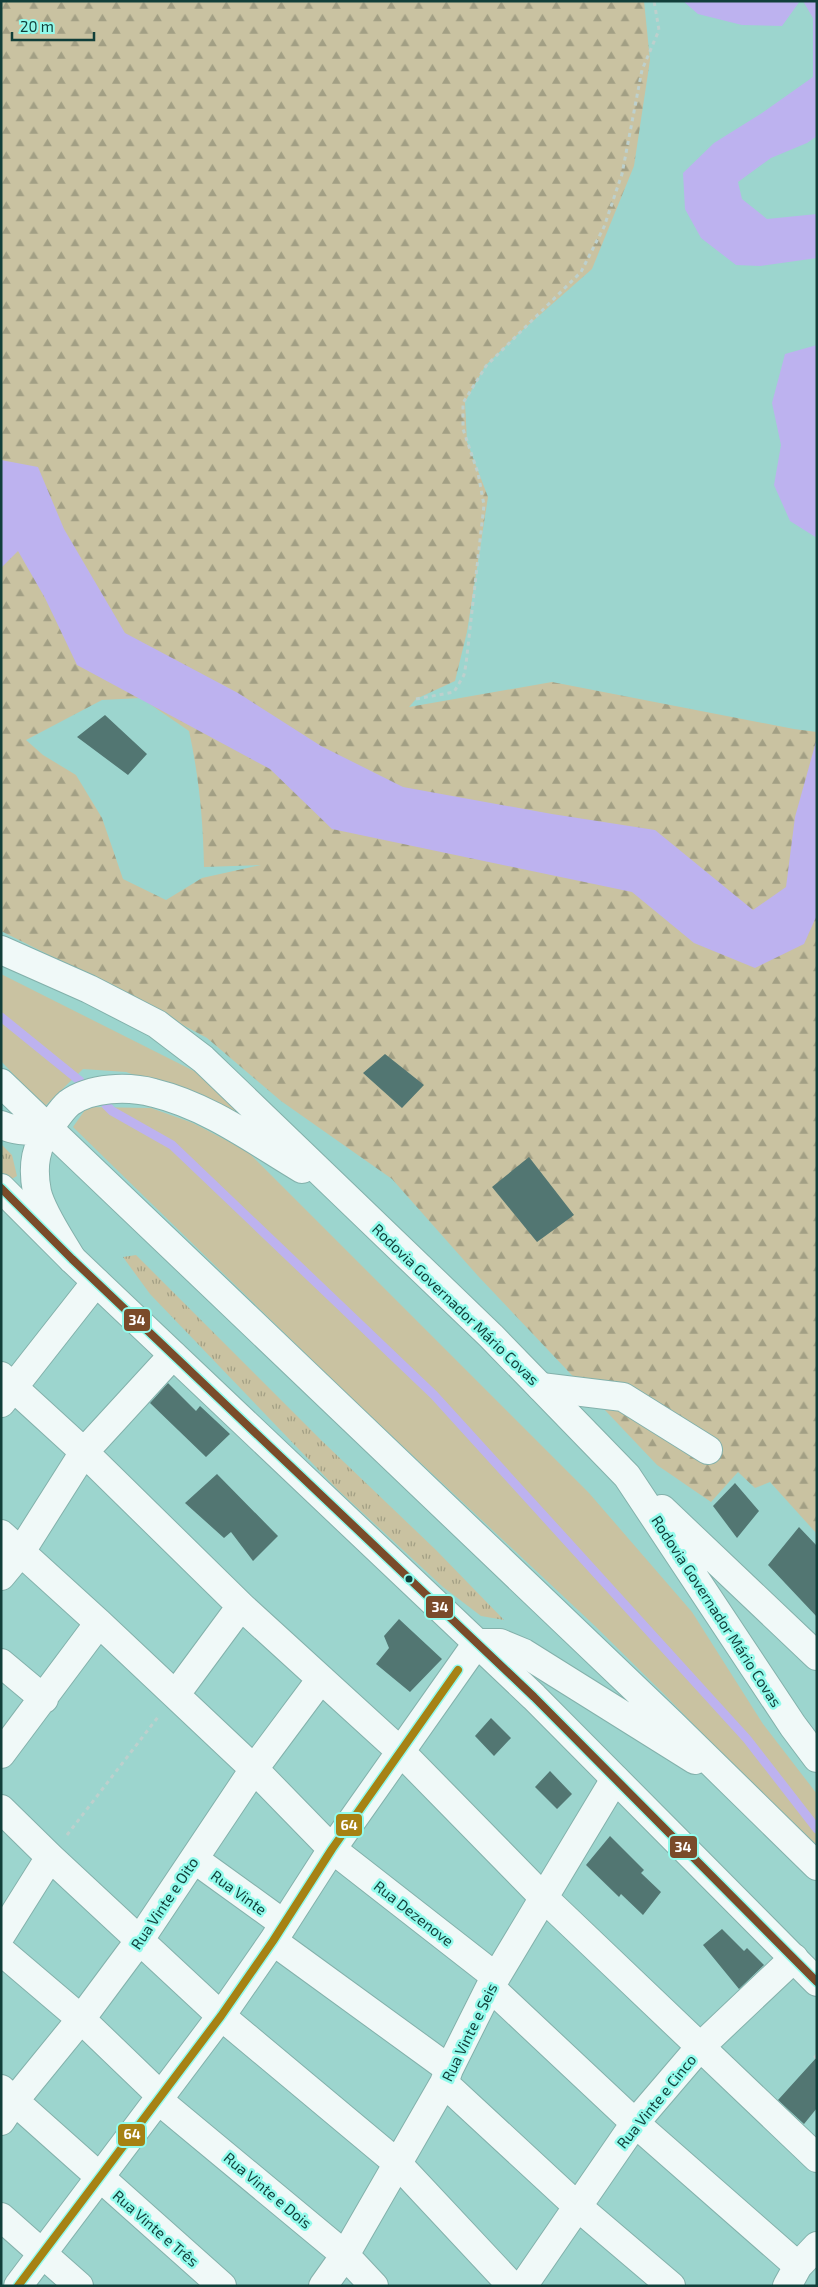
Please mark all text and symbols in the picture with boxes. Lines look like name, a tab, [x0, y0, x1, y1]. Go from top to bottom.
scale bar	[12, 10, 95, 42]
text: 20 m	[20, 17, 54, 35]
street label: Rodovia Governador Mário Covas	[369, 1220, 543, 1388]
line badge: 34	[123, 1308, 151, 1332]
text: 34	[129, 1311, 146, 1328]
street label: Rodovia Governador Mário Covas	[648, 1512, 786, 1710]
unlabelled marker	[404, 1574, 414, 1584]
line badge: 34	[425, 1595, 454, 1619]
text: 34	[432, 1598, 449, 1615]
line badge: 64	[335, 1813, 363, 1837]
text: 64	[340, 1816, 358, 1833]
line badge: 34	[669, 1835, 698, 1859]
text: 34	[675, 1838, 692, 1855]
street label: Rua Vinte e Oito	[127, 1854, 201, 1952]
street label: Rua Vinte	[208, 1866, 270, 1918]
street label: Rua Dezenove	[371, 1876, 457, 1950]
street label: Rua Vinte e Seis	[437, 1980, 501, 2084]
street label: Rua Vinte e Cinco	[613, 2050, 699, 2152]
line badge: 64	[117, 2123, 146, 2147]
text: 64	[123, 2125, 141, 2142]
street label: Rua Vinte e Dois	[220, 2148, 316, 2232]
street label: Rua Vinte e Três	[109, 2186, 203, 2270]

